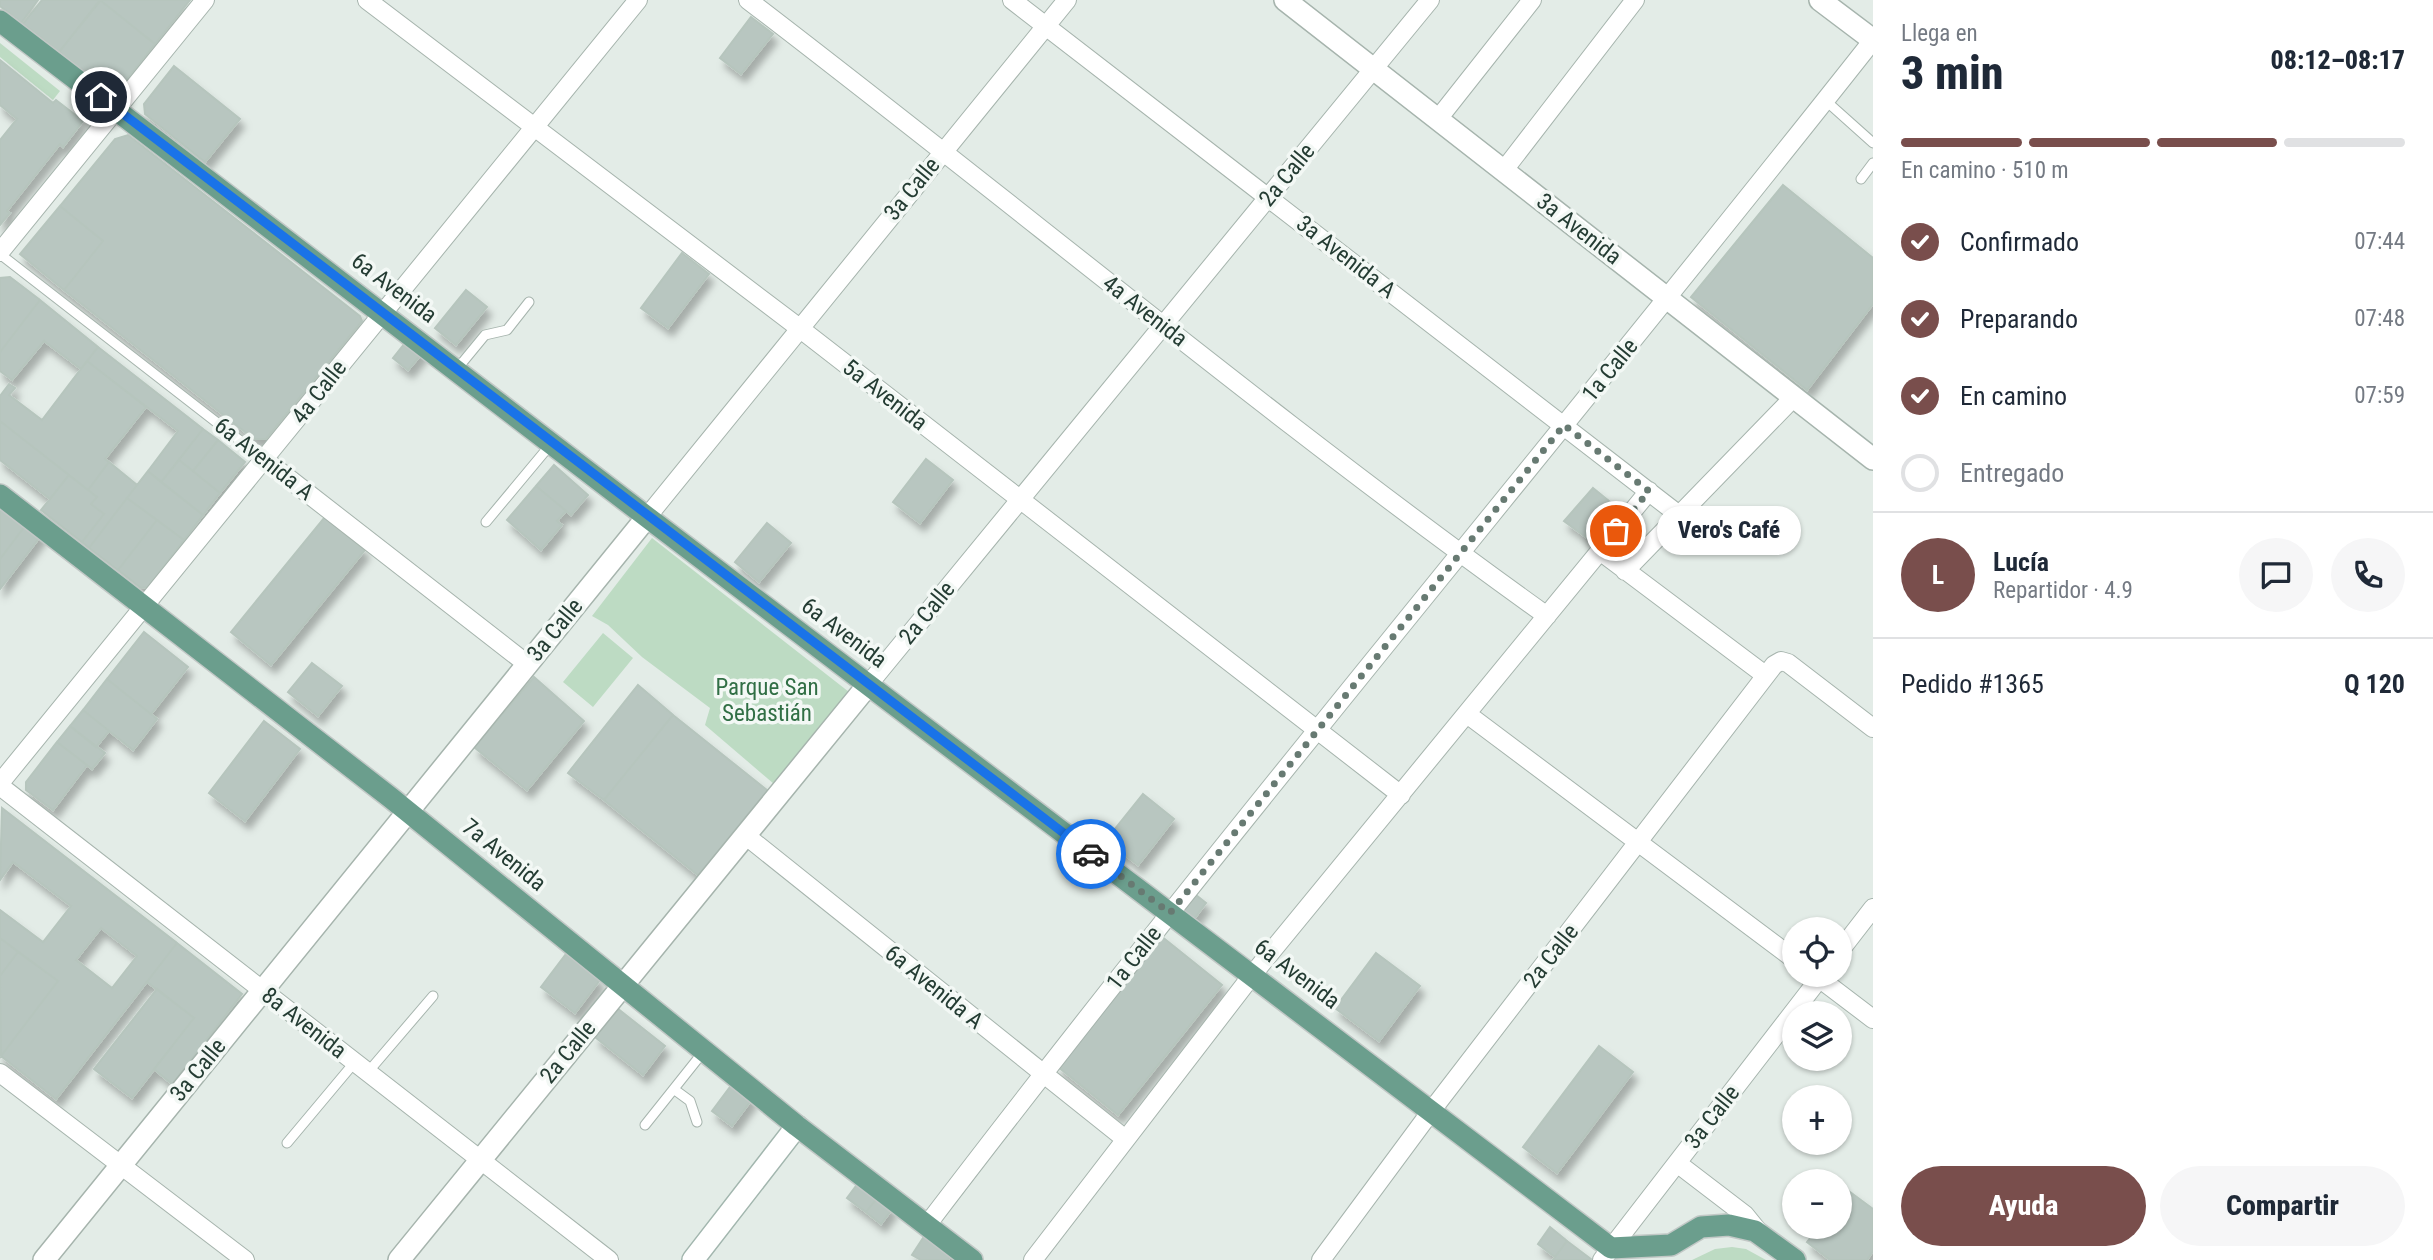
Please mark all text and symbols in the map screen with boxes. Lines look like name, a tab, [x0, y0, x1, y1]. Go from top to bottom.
text: Llega en	[1901, 20, 1978, 47]
text: 08:12–08:17	[2271, 45, 2405, 75]
text: 3 min	[1901, 46, 2004, 100]
pin	[71, 67, 131, 127]
icon: home	[82, 78, 120, 116]
street label: 2a Calle	[1254, 138, 1320, 212]
street label: 3a Calle	[879, 152, 945, 226]
text: En camino · 510 m	[1901, 157, 2069, 184]
street label: 3a Avenida	[1531, 188, 1627, 270]
street label: 3a Avenida A	[1291, 210, 1401, 304]
icon: check	[1901, 223, 1939, 261]
text: Confirmado	[1960, 227, 2079, 257]
text: 07:44	[2354, 228, 2405, 255]
street label: 6a Avenida	[346, 247, 442, 329]
street label: 4a Avenida	[1097, 270, 1193, 352]
icon: check	[1901, 300, 1939, 338]
text: Preparando	[1960, 304, 2078, 334]
text: 07:48	[2354, 305, 2405, 332]
street label: 1a Calle	[1577, 333, 1643, 407]
street label: 5a Avenida	[837, 354, 933, 436]
street label: 4a Calle	[286, 355, 352, 429]
icon: check	[1901, 377, 1939, 415]
text: En camino	[1960, 381, 2067, 411]
text: 07:59	[2354, 382, 2405, 409]
street label: 6a Avenida A	[209, 412, 319, 506]
text: Entregado	[1960, 458, 2064, 488]
pin	[1586, 501, 1646, 561]
callout: Vero's Café	[1658, 506, 1802, 556]
icon: bag	[1597, 512, 1635, 550]
text: Vero's Café	[1678, 517, 1780, 544]
button: chat	[2239, 538, 2313, 612]
button: phone	[2331, 538, 2405, 612]
text: Lucía	[1993, 547, 2049, 577]
text: L	[1932, 560, 1944, 590]
street label: 2a Calle	[894, 576, 960, 650]
text: Repartidor · 4.9	[1993, 577, 2133, 604]
street label: 6a Avenida	[796, 592, 892, 674]
street label: 3a Calle	[522, 593, 588, 667]
text: Pedido #1365	[1901, 669, 2044, 699]
text: Q 120	[2344, 669, 2405, 699]
park label: Parque San Sebastián	[715, 674, 819, 727]
street label: 7a Avenida	[457, 813, 551, 897]
courier	[1056, 819, 1126, 889]
icon: car	[1072, 835, 1110, 873]
map controls	[1782, 917, 1852, 1239]
button: locate	[1782, 917, 1852, 987]
street label: 2a Calle	[1518, 919, 1584, 993]
street label: 1a Calle	[1101, 921, 1167, 995]
street label: 6a Avenida	[1249, 933, 1345, 1015]
street label: 6a Avenida A	[880, 939, 988, 1035]
street label: 8a Avenida	[256, 982, 352, 1064]
button: layers	[1782, 1001, 1852, 1071]
street label: 2a Calle	[535, 1015, 601, 1089]
street label: 3a Calle	[165, 1033, 231, 1107]
street label: 3a Calle	[1679, 1080, 1745, 1154]
button: +	[1782, 1085, 1852, 1155]
button: Ayuda	[1901, 1166, 2146, 1246]
button: Compartir	[2160, 1166, 2405, 1246]
button: −	[1782, 1169, 1852, 1239]

